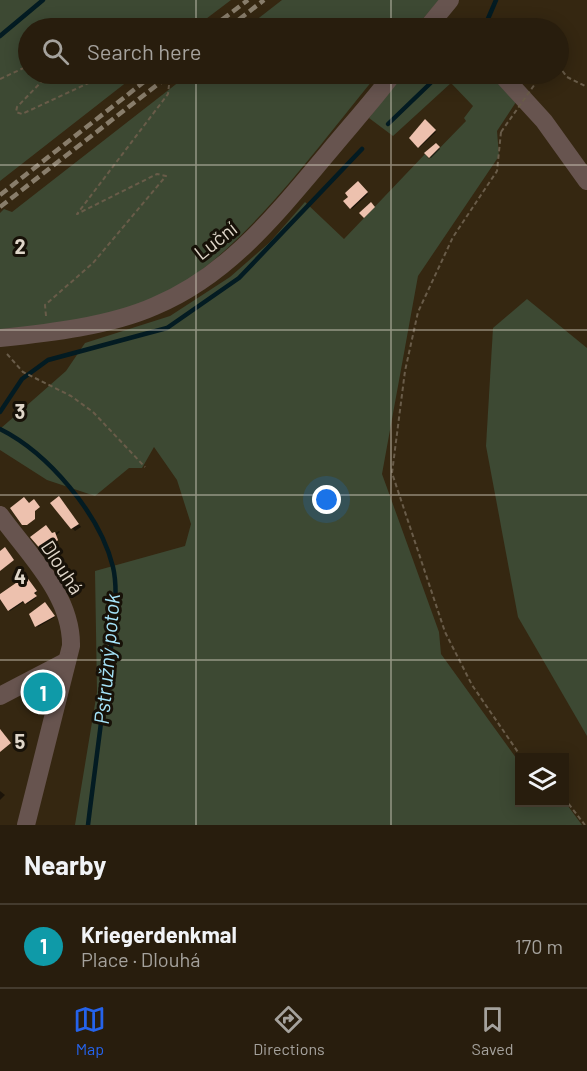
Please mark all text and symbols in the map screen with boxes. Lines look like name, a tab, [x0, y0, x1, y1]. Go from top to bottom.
search box	[18, 18, 569, 84]
icon: search	[39, 35, 72, 68]
text: Search here	[87, 38, 201, 64]
street label: Luční	[189, 216, 241, 264]
text: 2	[14, 234, 26, 258]
text: 3	[15, 399, 25, 423]
your location	[312, 485, 341, 514]
street label: Dlouhá	[37, 535, 89, 599]
text: 4	[14, 564, 26, 588]
water label: Pstružný potok	[88, 592, 124, 725]
pin: 1	[24, 670, 63, 714]
text: 5	[15, 729, 26, 753]
map controls	[515, 753, 569, 807]
button: layers	[515, 753, 569, 807]
text: Nearby	[24, 849, 106, 880]
text: Kriegerdenkmal	[81, 921, 237, 947]
text: 1	[40, 934, 47, 958]
text: 170 m	[515, 934, 563, 958]
text: Place · Dlouhá	[81, 947, 200, 971]
tab: Map	[73, 1003, 106, 1058]
tab: Directions	[253, 1003, 325, 1058]
tab: Saved	[472, 1003, 514, 1058]

